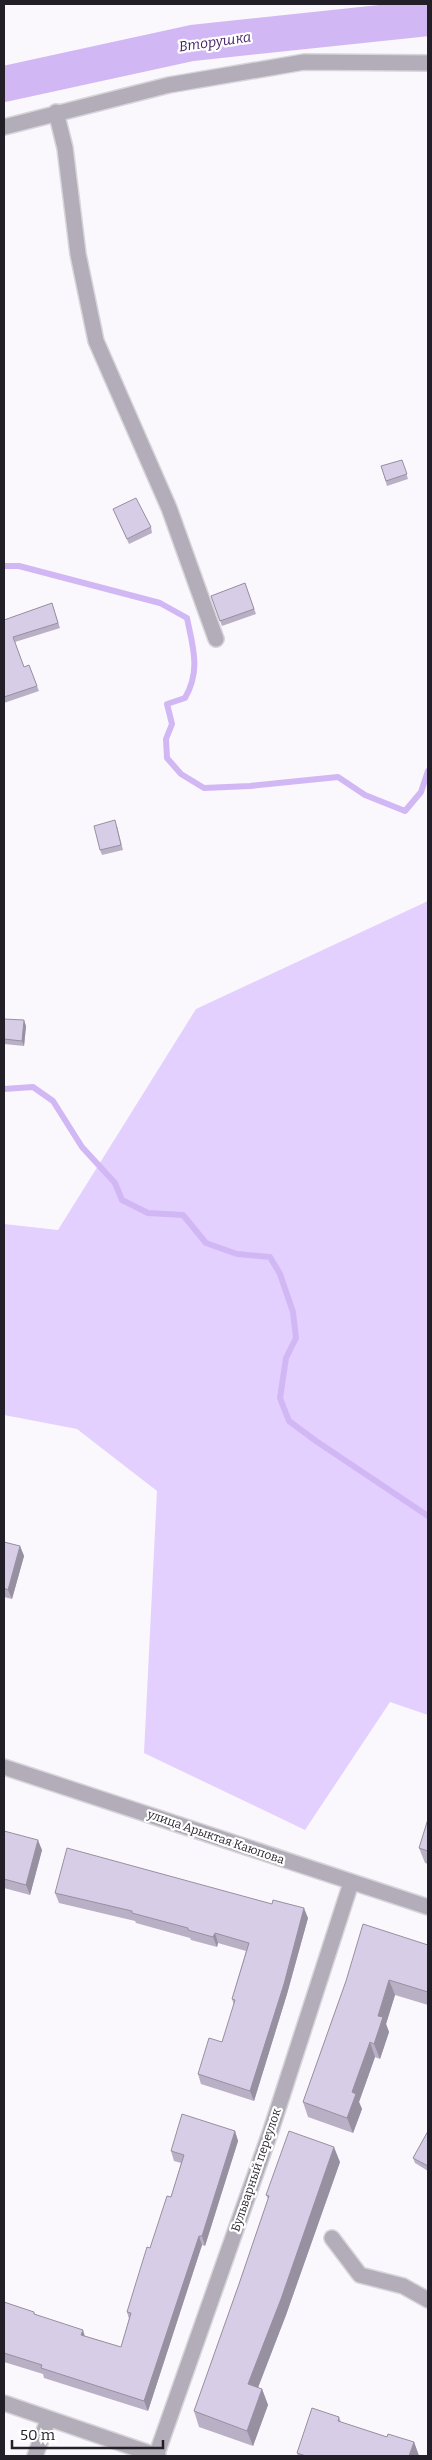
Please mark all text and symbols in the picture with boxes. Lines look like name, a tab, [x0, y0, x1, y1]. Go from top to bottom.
water label: Вторушка	[178, 29, 252, 55]
street label: улица Арыктая Каюпова	[145, 1807, 287, 1867]
street label: Бульварный переулок	[228, 2107, 284, 2233]
scale bar	[12, 2418, 164, 2450]
text: 50 m	[20, 2426, 56, 2444]

